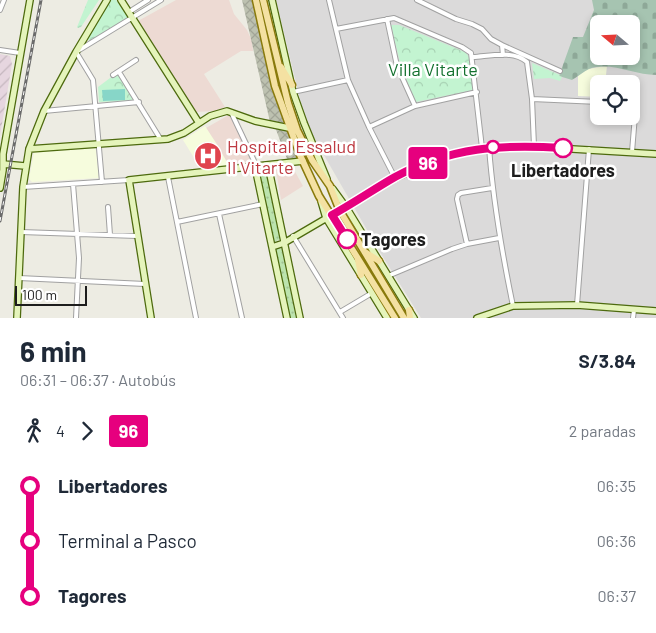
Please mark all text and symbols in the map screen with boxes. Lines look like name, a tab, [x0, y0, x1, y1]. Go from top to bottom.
north arrow	[590, 15, 640, 65]
map controls	[590, 15, 640, 125]
park label: Villa Vitarte	[388, 58, 478, 80]
button: locate	[590, 75, 640, 125]
place label: Hospital Essalud II Vitarte	[227, 135, 356, 178]
marker: Libertadores	[553, 138, 573, 158]
unlabelled marker	[486, 140, 500, 154]
hospital icon: Hospital Essalud II Vitarte	[193, 141, 223, 171]
line badge: 96	[406, 147, 450, 179]
text: 96	[418, 152, 438, 174]
place label: Libertadores	[511, 159, 615, 181]
place label: Tagores	[361, 228, 426, 250]
marker: Tagores	[337, 229, 357, 249]
scale bar	[15, 283, 88, 306]
text: 100 m	[22, 286, 57, 303]
text: 6 min	[20, 334, 86, 368]
text: S/3.84	[579, 349, 636, 372]
text: 06:31 – 06:37 · Autobús	[20, 370, 176, 389]
icon: walk	[20, 417, 48, 445]
icon: forward	[73, 417, 101, 445]
text: 96	[119, 420, 138, 442]
text: 4	[56, 421, 65, 440]
text: 2 paradas	[569, 421, 636, 440]
text: Libertadores	[58, 474, 168, 497]
text: 06:35	[597, 476, 636, 495]
text: Terminal a Pasco	[58, 529, 197, 552]
text: 06:36	[597, 531, 636, 550]
text: Tagores	[58, 584, 126, 607]
text: 06:37	[597, 586, 636, 605]

